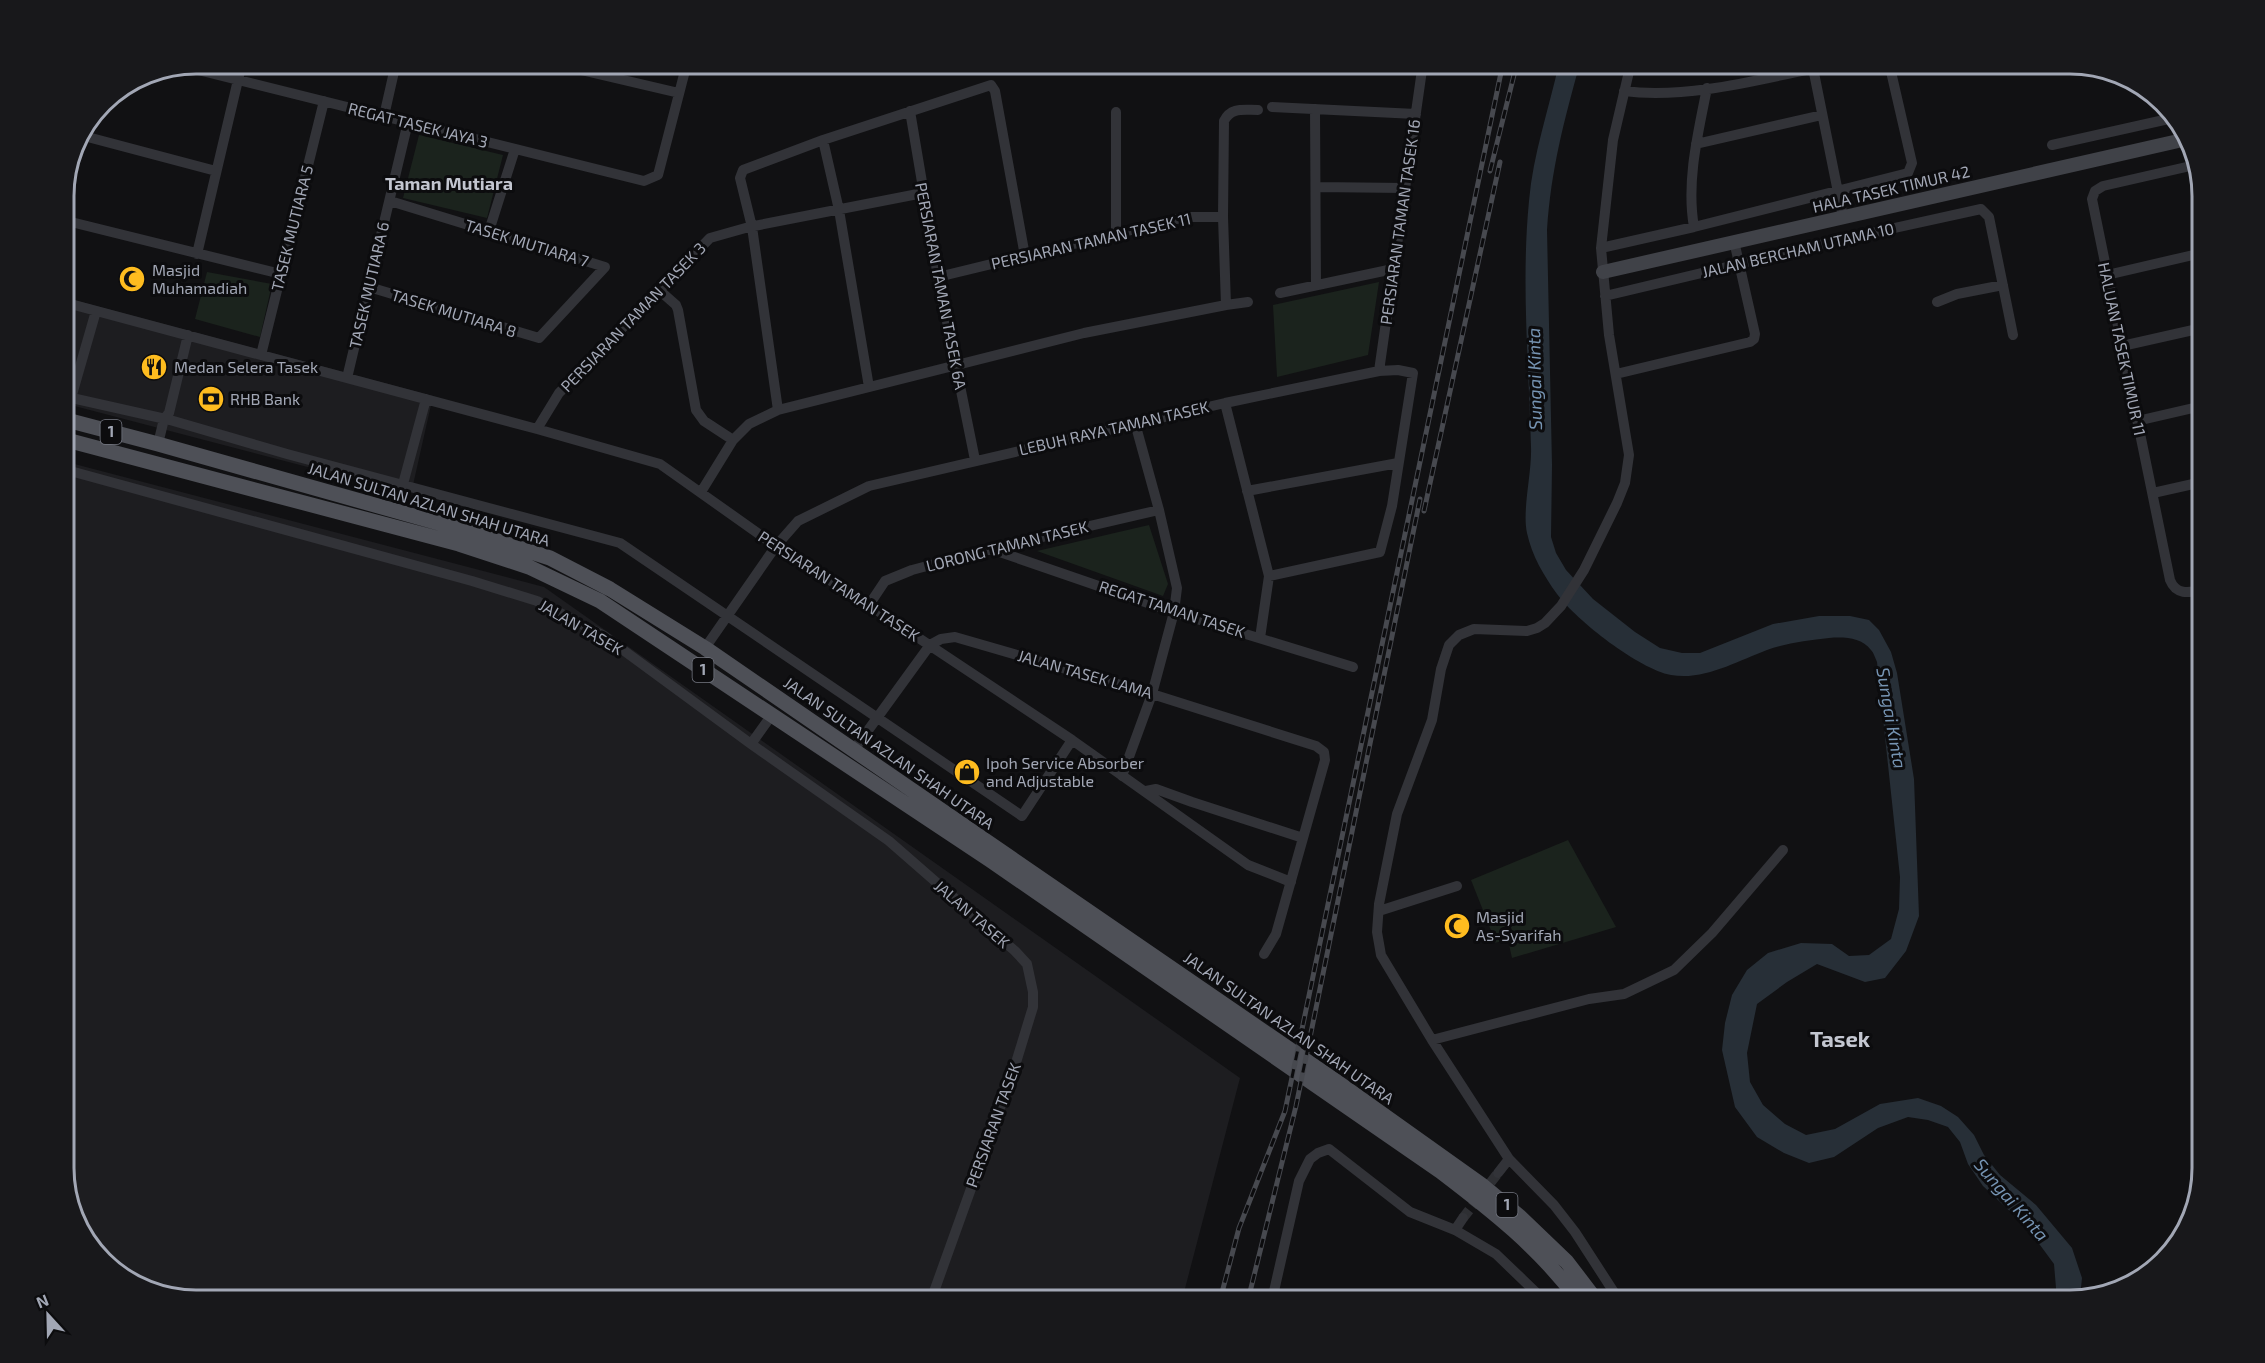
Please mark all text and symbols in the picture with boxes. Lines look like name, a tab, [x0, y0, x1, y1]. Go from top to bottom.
street label: REGAT TASEK JAYA 3	[346, 98, 490, 151]
street label: PERSIARAN TAMAN TASEK 16	[1376, 118, 1423, 326]
street label: HALA TASEK TIMUR 42	[1810, 161, 1971, 216]
street label: TASEK MUTIARA 5	[267, 163, 316, 293]
district label: Taman Mutiara	[385, 172, 513, 194]
street label: PERSIARAN TAMAN TASEK 6A	[912, 181, 971, 391]
street label: PERSIARAN TAMAN TASEK 11	[989, 208, 1193, 273]
street label: TASEK MUTIARA 7	[463, 215, 591, 270]
street label: JALAN BERCHAM UTAMA 10	[1700, 218, 1896, 281]
street label: TASEK MUTIARA 6	[345, 220, 392, 350]
street label: PERSIARAN TAMAN TASEK 3	[556, 238, 709, 395]
place label: Masjid Muhamadiah	[152, 260, 247, 297]
street label: HALUAN TASEK TIMUR 11	[2095, 260, 2150, 437]
mosque icon: Masjid Muhamadiah	[117, 264, 147, 294]
street label: TASEK MUTIARA 8	[389, 284, 519, 341]
water label: Sungai Kinta	[1522, 328, 1546, 430]
restaurant icon: Medan Selera Tasek	[139, 352, 169, 382]
place label: Medan Selera Tasek	[174, 357, 318, 376]
bank icon: RHB Bank	[196, 384, 226, 414]
place label: RHB Bank	[230, 389, 300, 408]
street label: LEBUH RAYA TAMAN TASEK	[1017, 396, 1211, 459]
road number: 1	[100, 420, 122, 444]
street label: JALAN SULTAN AZLAN SHAH UTARA	[306, 458, 553, 549]
street label: LORONG TAMAN TASEK	[924, 516, 1090, 575]
street label: PERSIARAN TAMAN TASEK	[755, 526, 924, 645]
street label: REGAT TAMAN TASEK	[1097, 576, 1248, 641]
street label: JALAN TASEK	[536, 595, 627, 659]
street label: JALAN TASEK LAMA	[1016, 645, 1155, 702]
road number: 1	[692, 658, 714, 682]
water label: Sungai Kinta	[1872, 665, 1912, 770]
street label: JALAN SULTAN AZLAN SHAH UTARA	[781, 673, 998, 833]
place label: Ipoh Service Absorber and Adjustable	[986, 753, 1145, 791]
shop icon: Ipoh Service Absorber and Adjustable	[952, 757, 982, 787]
street label: JALAN TASEK	[931, 876, 1014, 952]
place label: Masjid As-Syarifah	[1476, 907, 1562, 944]
mosque icon: Masjid As-Syarifah	[1442, 911, 1472, 941]
street label: JALAN SULTAN AZLAN SHAH UTARA	[1181, 948, 1398, 1108]
district label: Tasek	[1810, 1025, 1871, 1051]
street label: PERSIARAN TASEK	[961, 1059, 1024, 1190]
water label: Sungai Kinta	[1970, 1153, 2054, 1245]
road number: 1	[1496, 1193, 1518, 1217]
north arrow	[18, 1285, 78, 1345]
text: N	[33, 1290, 51, 1312]

